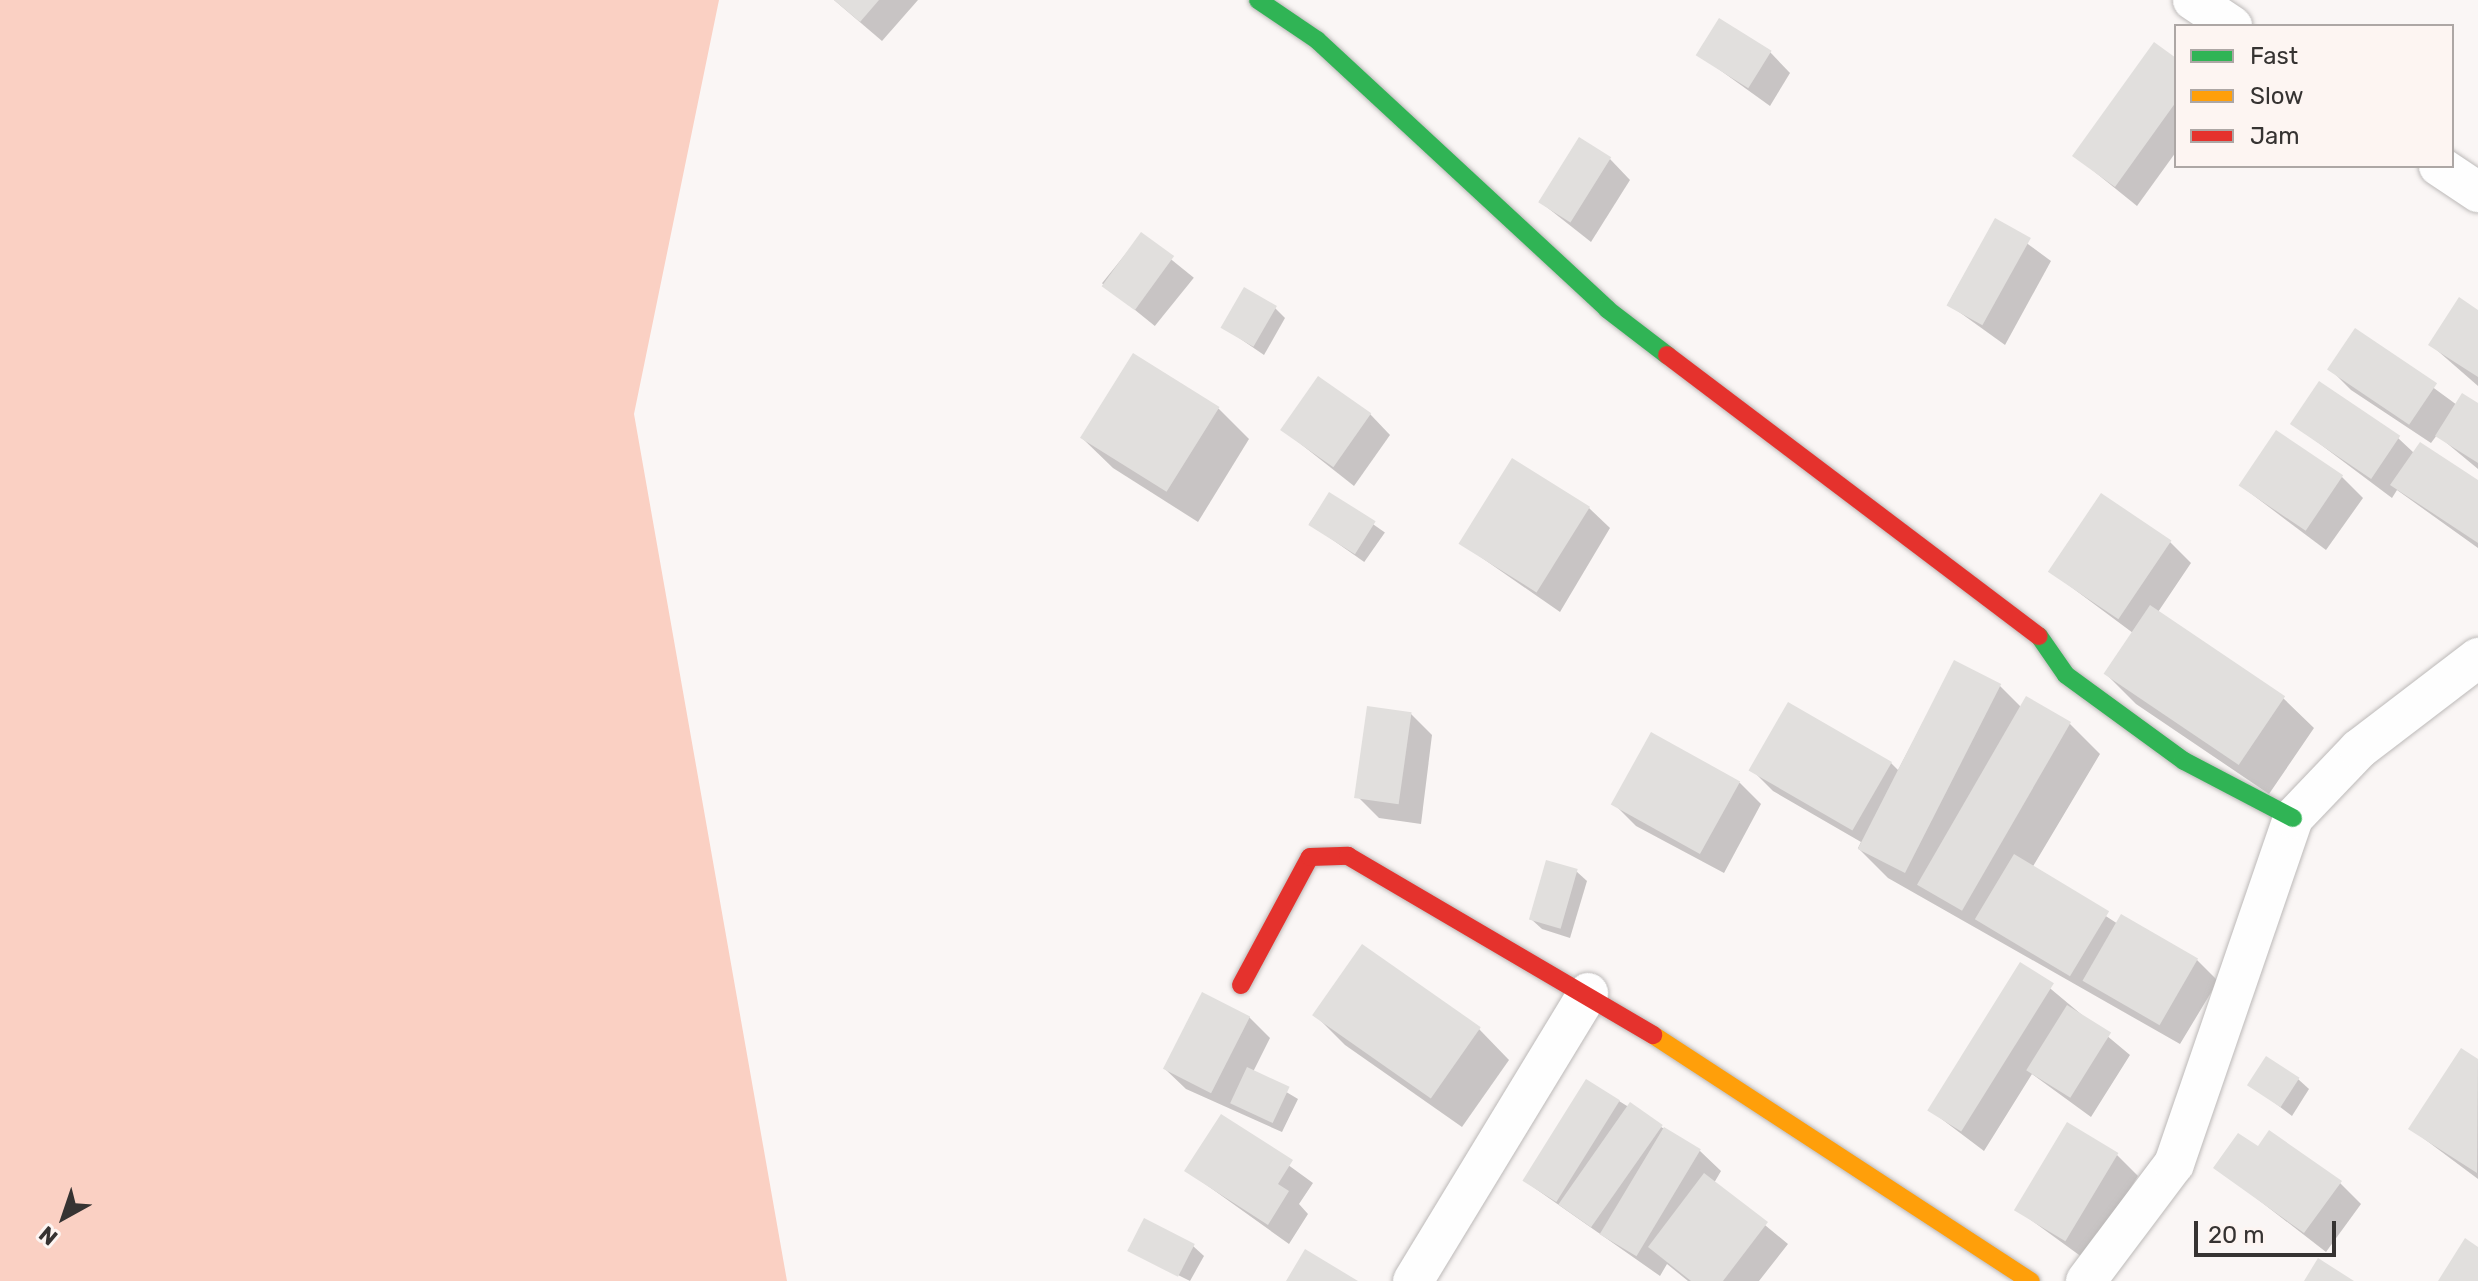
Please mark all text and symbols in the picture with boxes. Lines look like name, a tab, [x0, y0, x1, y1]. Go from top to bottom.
legend	[2174, 24, 2454, 168]
text: Fast	[2250, 42, 2298, 70]
text: Slow	[2250, 82, 2303, 110]
text: Jam	[2250, 122, 2300, 150]
north arrow	[24, 1177, 104, 1257]
scale bar	[2198, 1205, 2340, 1255]
text: N	[34, 1220, 63, 1251]
text: 20 m	[2208, 1221, 2265, 1249]

